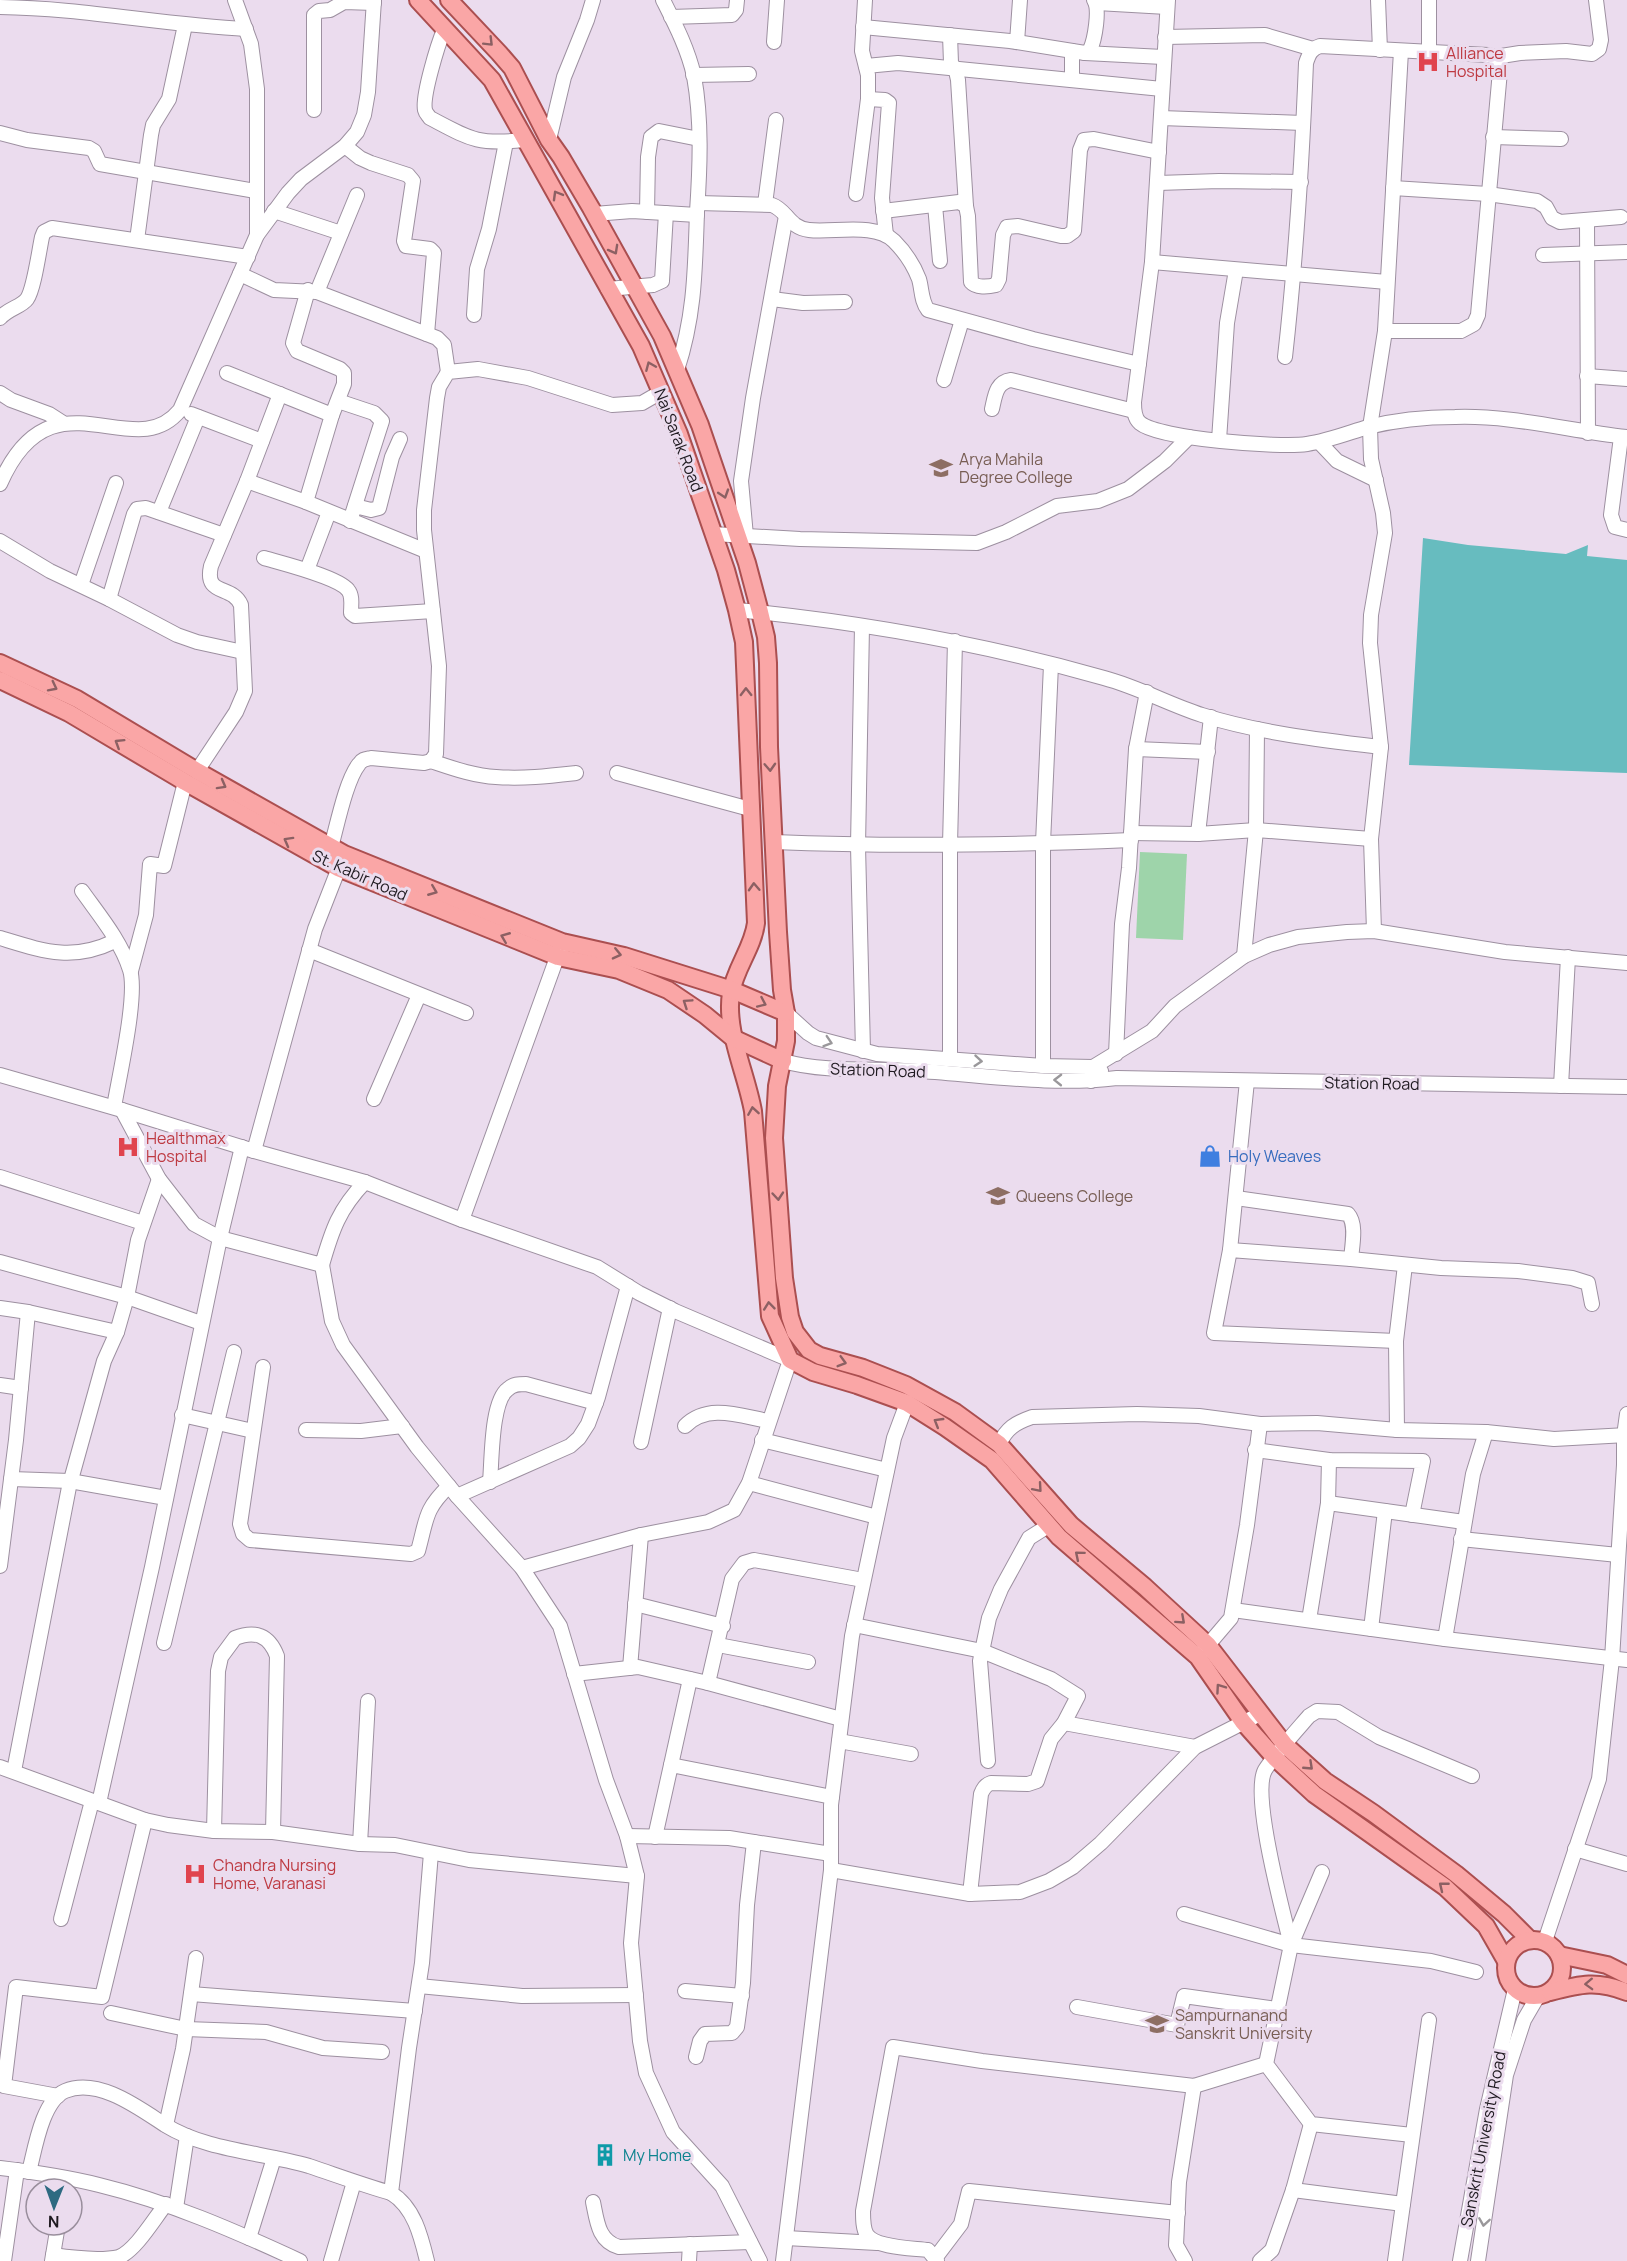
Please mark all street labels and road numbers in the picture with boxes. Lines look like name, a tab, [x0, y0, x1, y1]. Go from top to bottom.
street label: Nai Sarak Road	[649, 385, 709, 495]
street label: St. Kabir Road	[309, 844, 411, 906]
street label: Station Road	[830, 1057, 926, 1083]
street label: Station Road	[1324, 1071, 1420, 1095]
street label: Sanskrit University Road	[1455, 2049, 1511, 2229]

